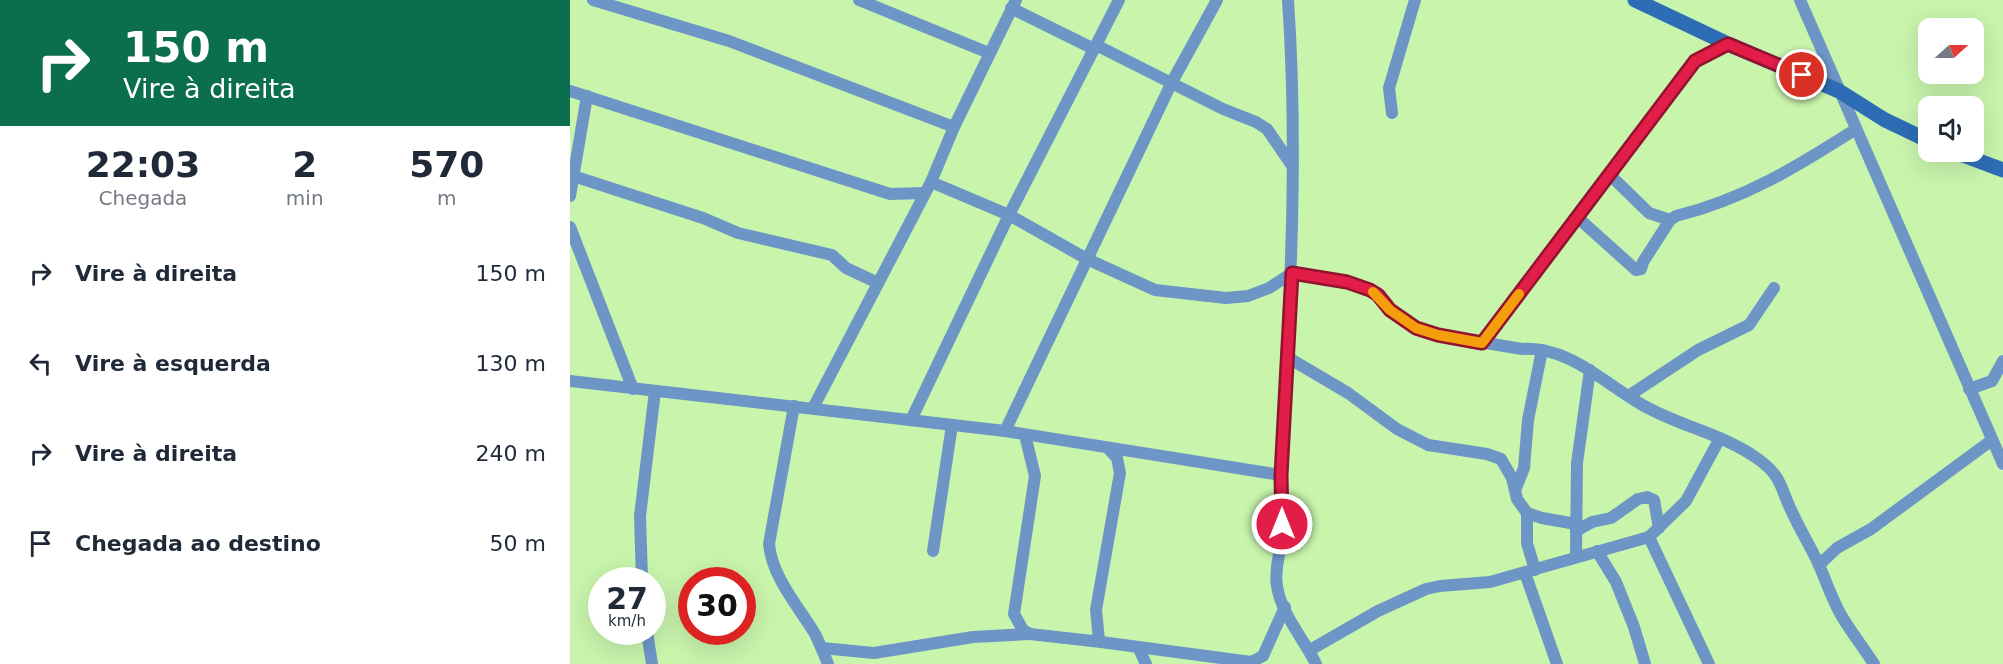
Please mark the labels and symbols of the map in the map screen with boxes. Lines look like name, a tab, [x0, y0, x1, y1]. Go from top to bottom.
north arrow	[1918, 18, 1984, 84]
pin	[1776, 49, 1827, 100]
position arrow	[1250, 492, 1314, 556]
speed limit sign: 30	[678, 567, 756, 645]

